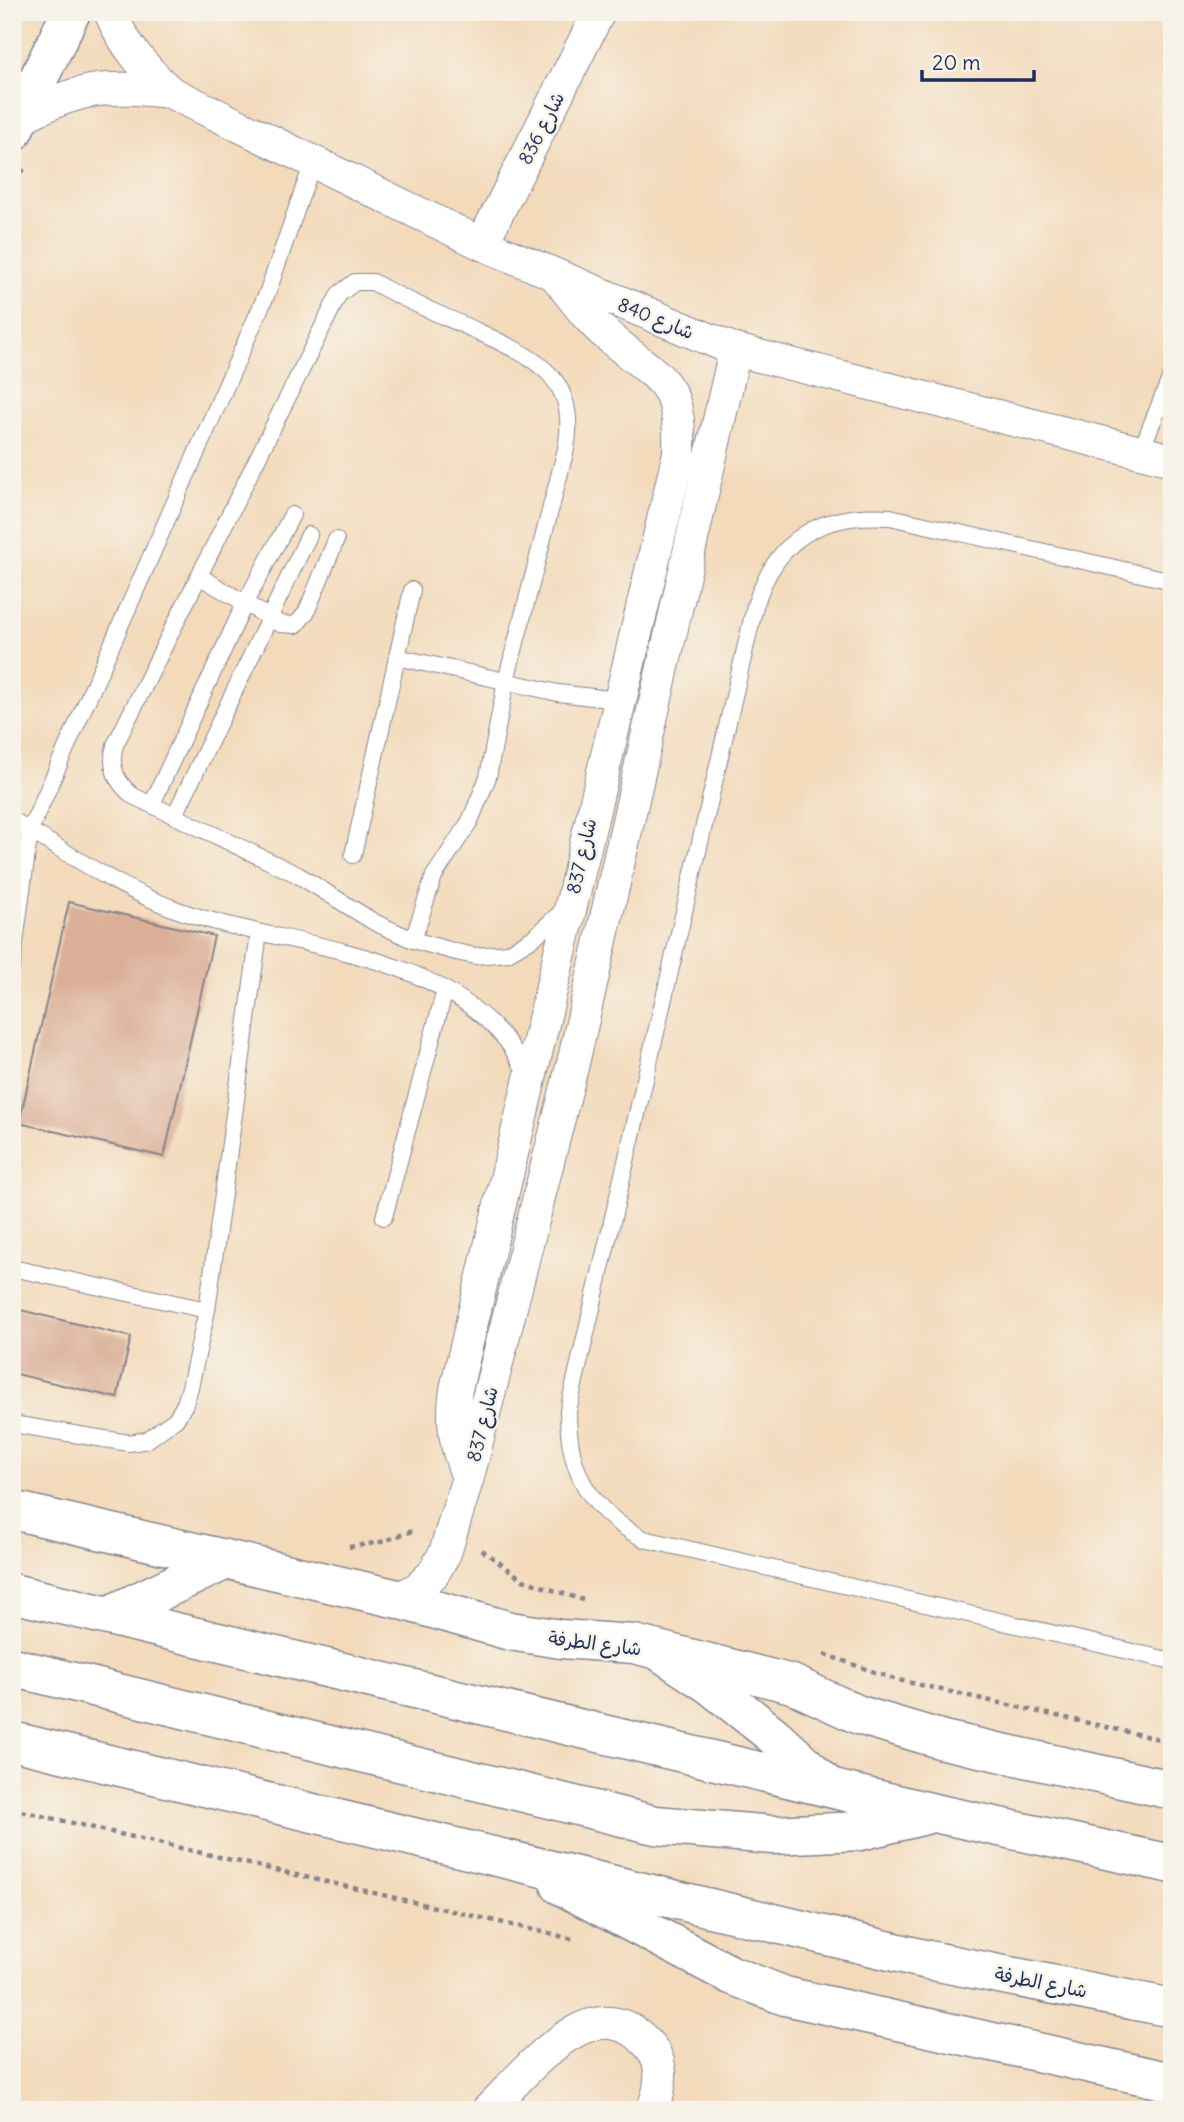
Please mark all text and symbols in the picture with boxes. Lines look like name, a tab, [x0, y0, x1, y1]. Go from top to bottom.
scale bar	[922, 38, 1034, 82]
text: 20 m	[932, 49, 981, 76]
street label: شارع 836	[513, 88, 571, 169]
street label: شارع 840	[614, 292, 698, 346]
street label: شارع 837	[561, 816, 603, 897]
street label: شارع 837	[461, 1384, 505, 1465]
street label: شارع الطرفة	[547, 1625, 643, 1663]
street label: شارع الطرفة	[992, 1961, 1089, 2005]

